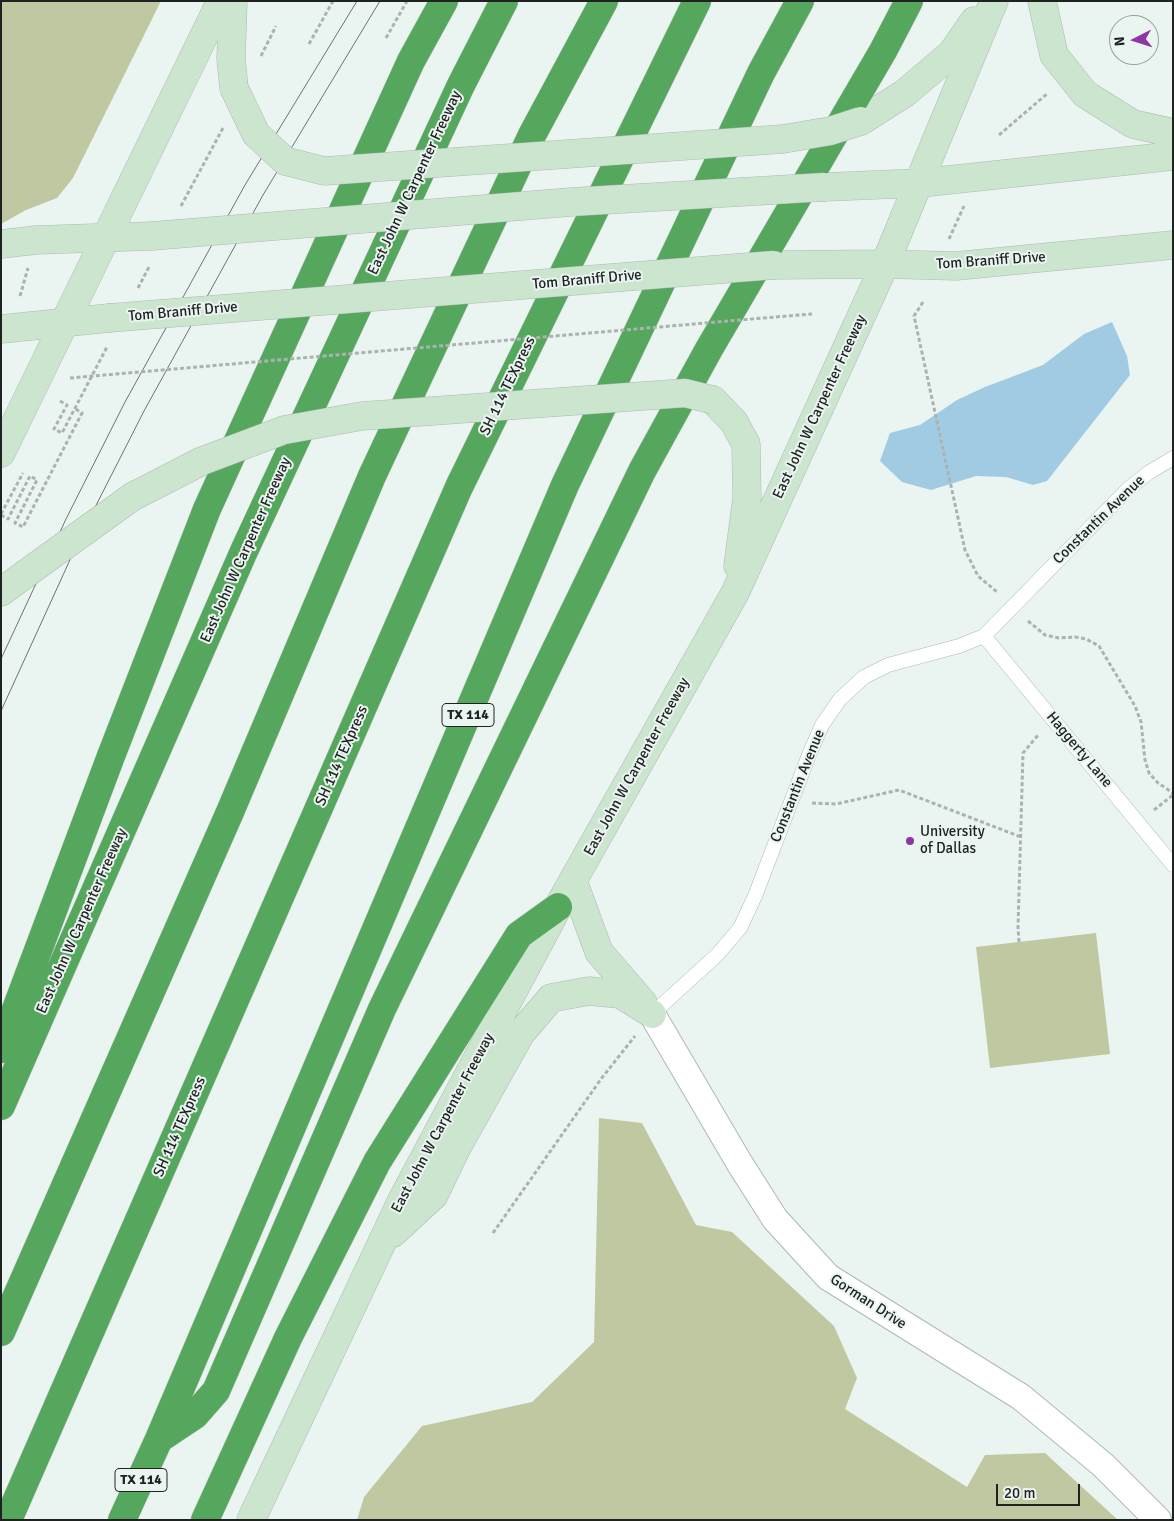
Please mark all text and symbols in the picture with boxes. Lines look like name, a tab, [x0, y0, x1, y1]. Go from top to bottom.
north arrow	[1109, 15, 1159, 65]
text: N	[1111, 36, 1128, 47]
street label: East John W Carpenter Freeway	[364, 88, 466, 278]
street label: Tom Braniff Drive	[936, 248, 1046, 274]
street label: Tom Braniff Drive	[532, 266, 642, 294]
street label: Tom Braniff Drive	[128, 298, 238, 326]
street label: East John W Carpenter Freeway	[769, 312, 871, 502]
street label: SH 114 TEXpress	[476, 334, 540, 438]
street label: East John W Carpenter Freeway	[197, 454, 295, 646]
street label: Constantin Avenue	[1049, 472, 1149, 568]
street label: East John W Carpenter Freeway	[580, 675, 694, 859]
street label: SH 114 TEXpress	[312, 703, 372, 809]
road number: TX 114	[442, 704, 494, 726]
street label: Haggerty Lane	[1042, 708, 1116, 792]
street label: Constantin Avenue	[767, 727, 829, 845]
place label: University of Dallas	[920, 823, 985, 858]
street label: East John W Carpenter Freeway	[33, 825, 131, 1017]
marker: University of Dallas	[904, 835, 916, 847]
street label: East John W Carpenter Freeway	[388, 1030, 498, 1216]
street label: SH 114 TEXpress	[150, 1074, 210, 1180]
street label: Gorman Drive	[826, 1271, 910, 1333]
road number: TX 114	[115, 1468, 167, 1492]
scale bar	[999, 1474, 1083, 1506]
text: 20 m	[1004, 1484, 1035, 1502]

